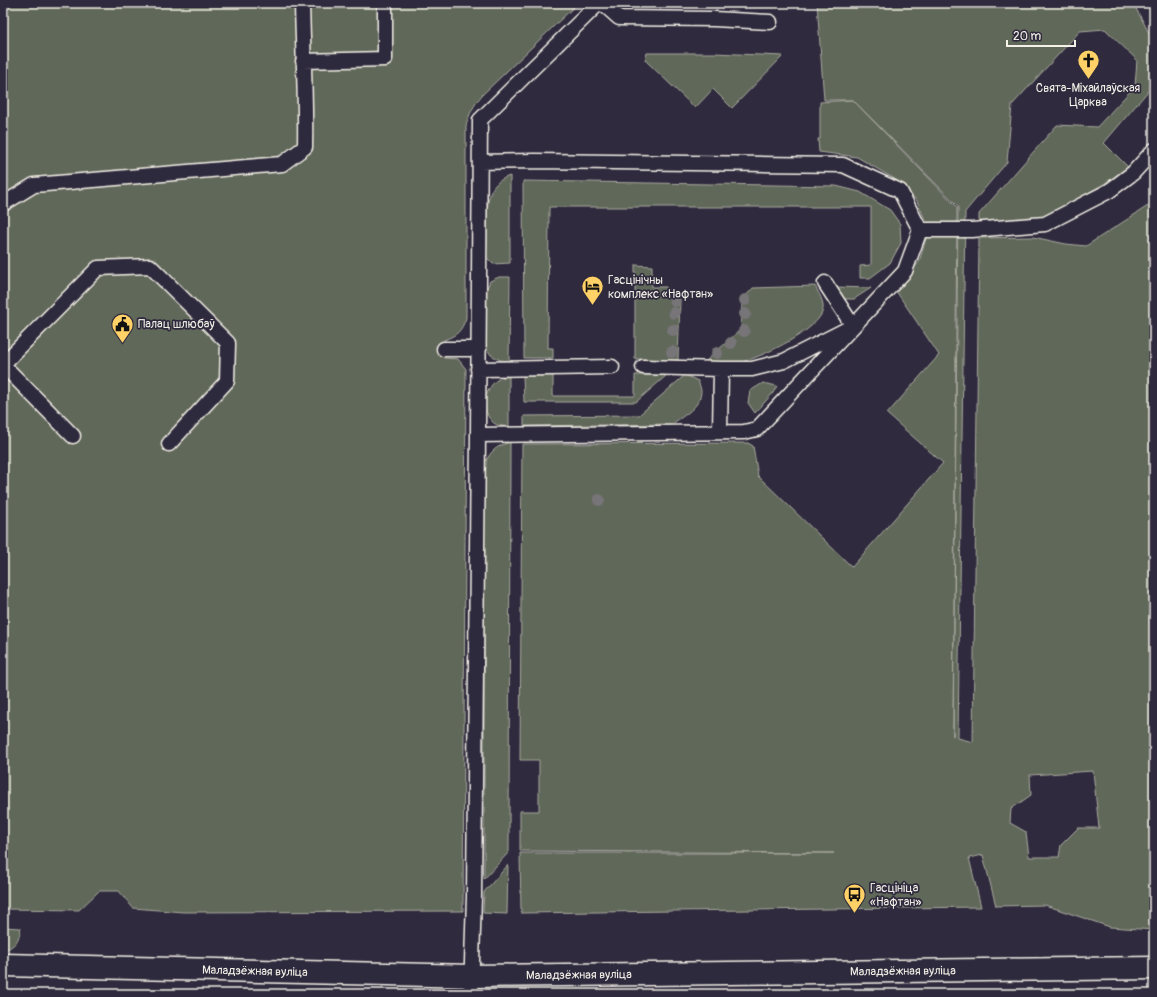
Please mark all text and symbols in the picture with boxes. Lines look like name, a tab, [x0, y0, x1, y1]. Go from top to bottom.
scale bar	[1007, 22, 1075, 48]
text: 20 m	[1013, 29, 1042, 44]
church icon: Свята-Міхайлаўская Царква	[1075, 48, 1101, 81]
place label: Свята-Міхайлаўская Царква	[1036, 81, 1141, 110]
place label: Гасцінічны комплекс «Нафтан»	[608, 273, 713, 302]
hotel icon: Гасцінічны комплекс «Нафтан»	[579, 274, 605, 307]
public building icon: Палац шлюбаў	[109, 311, 135, 344]
place label: Палац шлюбаў	[138, 317, 215, 332]
place label: Гасцініца «Нафтан»	[870, 881, 921, 910]
bus stop icon: Гасцініца «Нафтан»	[841, 882, 867, 915]
street label: Маладзёжная вуліца	[202, 963, 308, 980]
street label: Маладзёжная вуліца	[850, 963, 956, 980]
street label: Маладзёжная вуліца	[526, 967, 632, 983]

